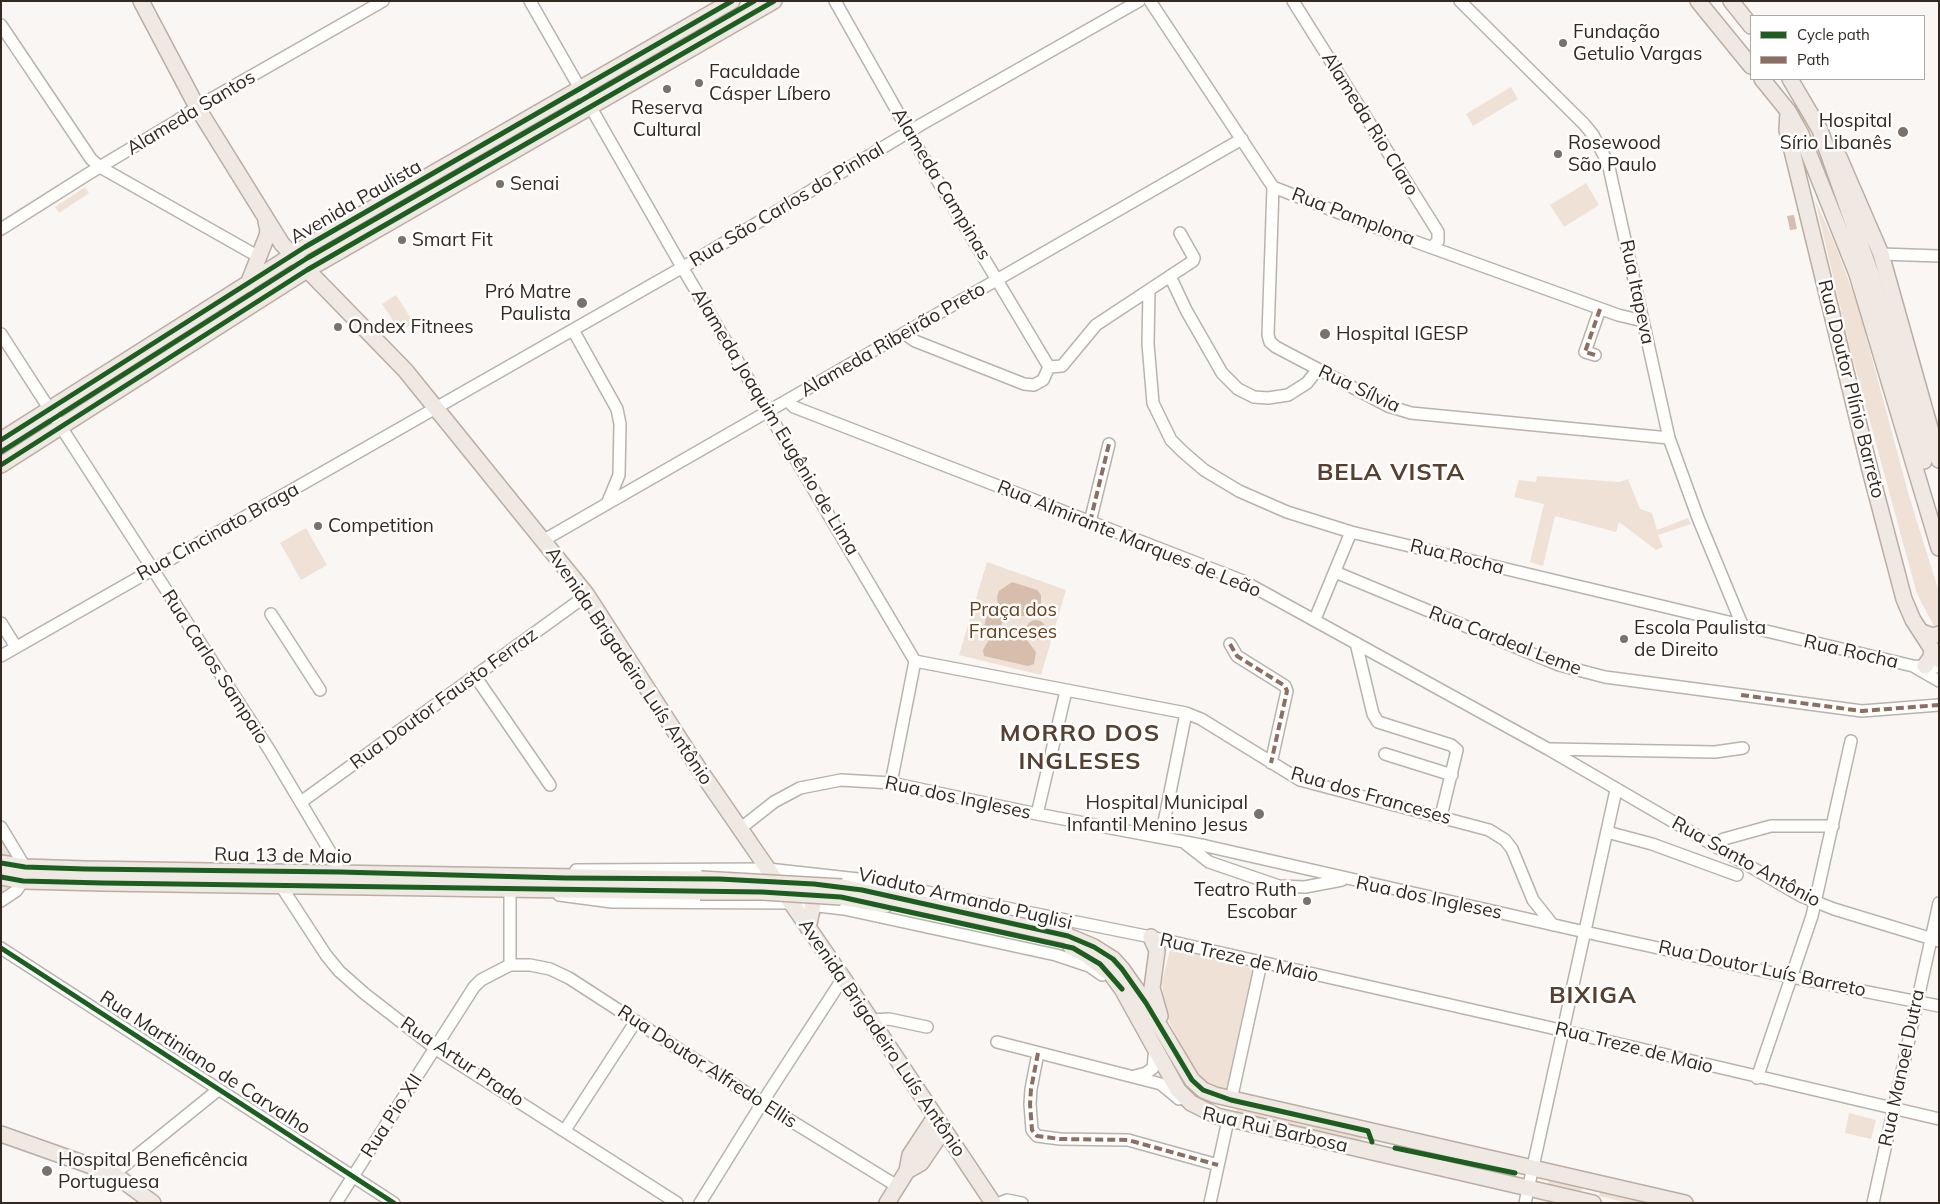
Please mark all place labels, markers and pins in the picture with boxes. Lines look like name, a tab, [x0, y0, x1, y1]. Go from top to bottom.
place label: Fundação Getulio Vargas	[1573, 21, 1702, 65]
marker: Fundação Getulio Vargas	[1557, 37, 1569, 49]
place label: Faculdade Cásper Líbero	[709, 61, 831, 105]
marker: Faculdade Cásper Líbero	[693, 77, 705, 89]
marker: Reserva Cultural	[661, 83, 673, 95]
place label: Reserva Cultural	[631, 97, 703, 141]
place label: Hospital Sírio Libanês	[1780, 110, 1892, 154]
marker: Hospital Sírio Libanês	[1896, 125, 1910, 139]
place label: Rosewood São Paulo	[1568, 132, 1661, 176]
marker: Rosewood São Paulo	[1552, 148, 1564, 160]
place label: Senai	[510, 173, 559, 195]
marker: Senai	[494, 178, 506, 190]
place label: Smart Fit	[412, 229, 493, 251]
marker: Smart Fit	[396, 234, 408, 246]
place label: Pró Matre Paulista	[485, 281, 571, 325]
marker: Pró Matre Paulista	[575, 296, 589, 310]
place label: Ondex Fitnees	[348, 316, 474, 338]
marker: Ondex Fitnees	[332, 321, 344, 333]
place label: Hospital IGESP	[1336, 323, 1468, 345]
marker: Hospital IGESP	[1318, 327, 1332, 341]
place label: Competition	[328, 515, 434, 537]
marker: Competition	[312, 520, 324, 532]
place label: Escola Paulista de Direito	[1634, 617, 1766, 661]
marker: Escola Paulista de Direito	[1618, 633, 1630, 645]
place label: Hospital Municipal Infantil Menino Jesus	[1067, 792, 1248, 836]
marker: Hospital Municipal Infantil Menino Jesus	[1252, 807, 1266, 821]
place label: Teatro Ruth Escobar	[1194, 879, 1297, 923]
marker: Teatro Ruth Escobar	[1301, 895, 1313, 907]
place label: Hospital Beneficência Portuguesa	[58, 1149, 248, 1193]
marker: Hospital Beneficência Portuguesa	[40, 1164, 54, 1178]

